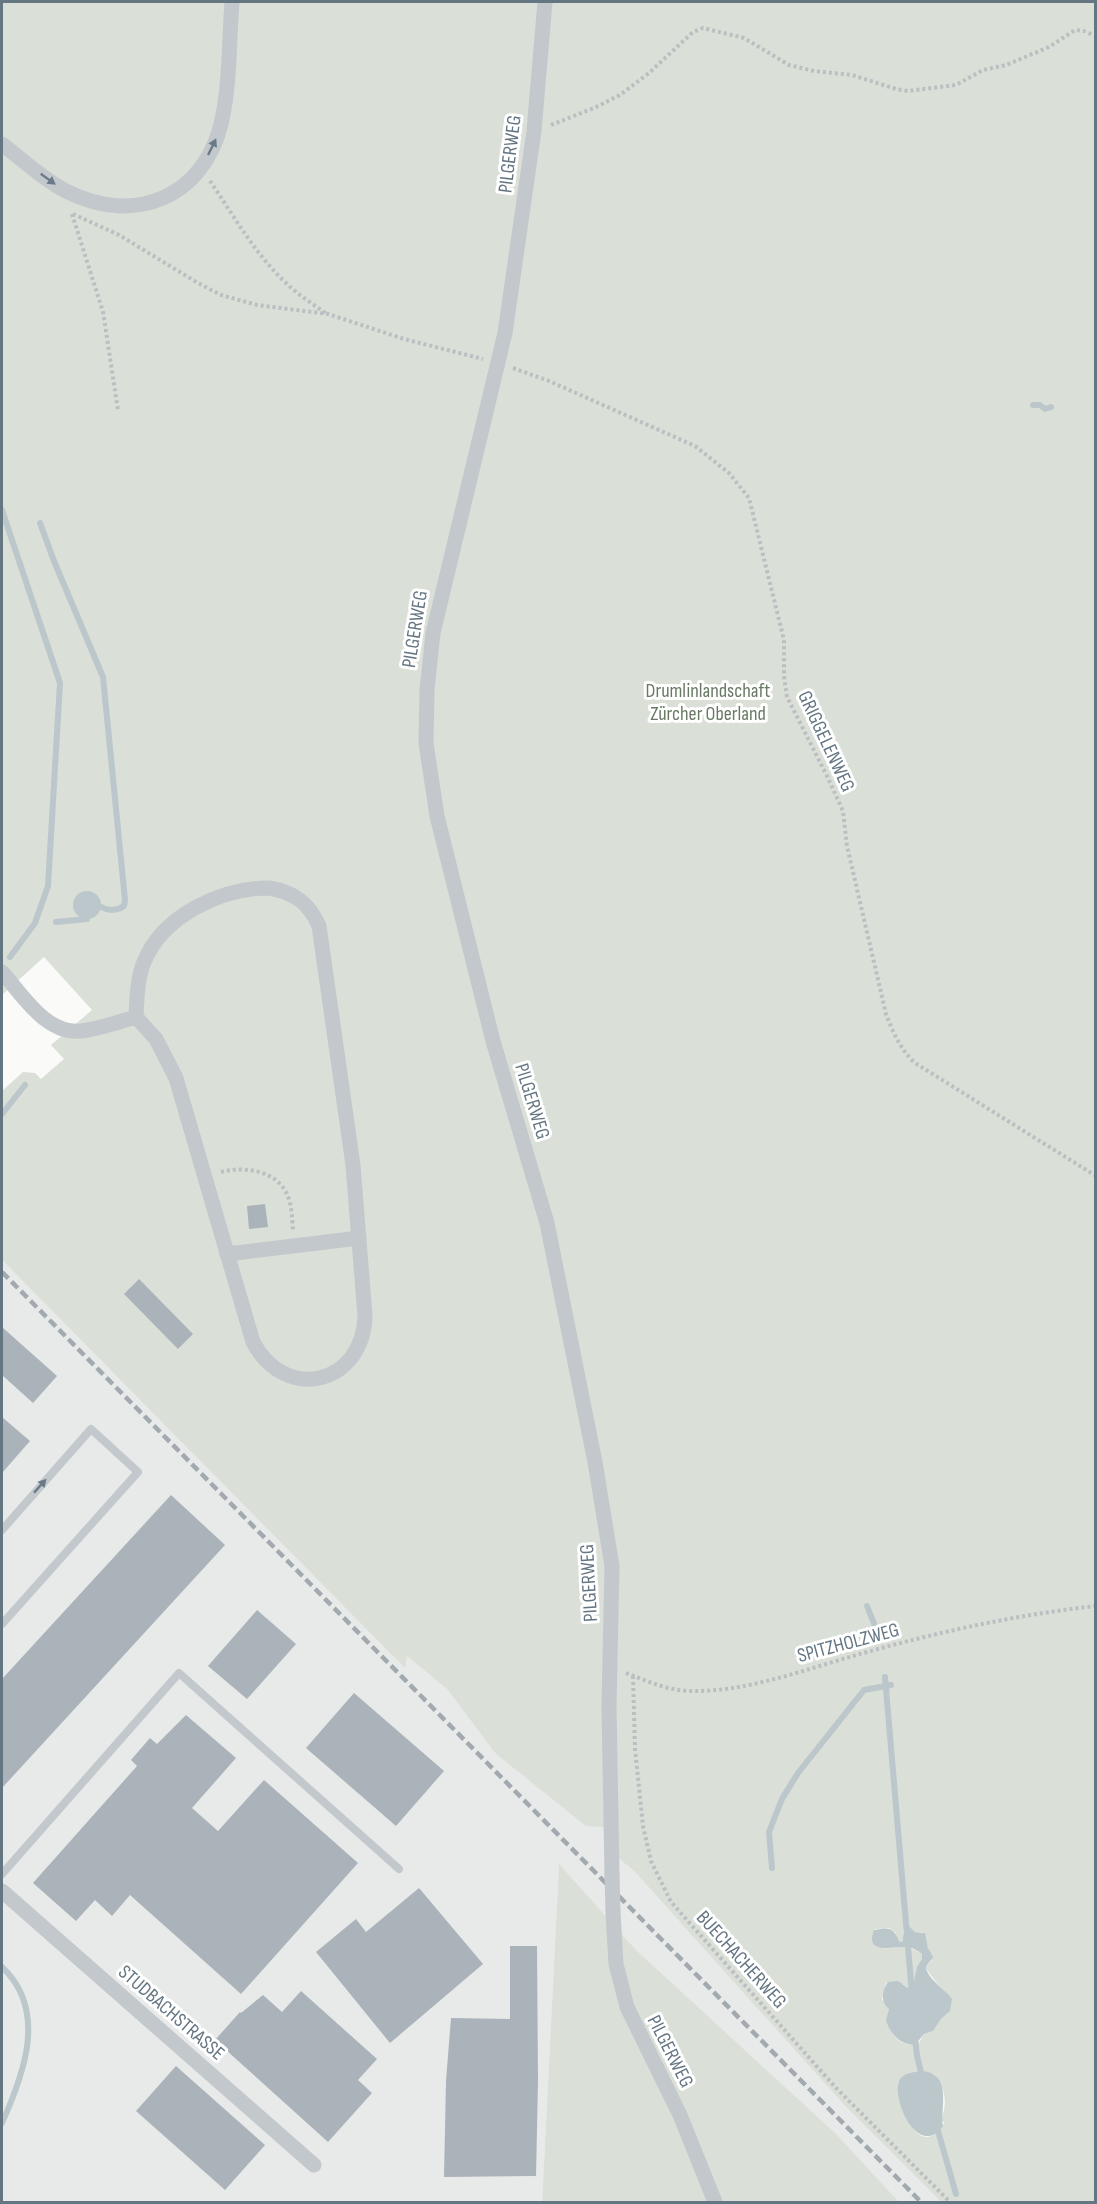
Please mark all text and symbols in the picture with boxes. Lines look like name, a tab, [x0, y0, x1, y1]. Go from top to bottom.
street label: PILGERWEG	[493, 114, 527, 194]
one-way arrow	[208, 139, 217, 156]
one-way arrow	[41, 173, 56, 185]
street label: PILGERWEG	[397, 589, 433, 670]
park label: Drumlinlandschaft Zürcher Oberland	[646, 679, 770, 726]
street label: GRIGGELENWEG	[792, 687, 860, 796]
street label: PILGERWEG	[509, 1061, 555, 1142]
one-way arrow	[33, 1479, 46, 1494]
street label: PILGERWEG	[575, 1543, 603, 1622]
street label: SPITZHOLZWEG	[795, 1618, 902, 1668]
street label: BUECHACHERWEG	[691, 1906, 791, 2013]
street label: STUDBACHSTRASSE	[113, 1960, 229, 2065]
street label: PILGERWEG	[642, 2011, 698, 2092]

